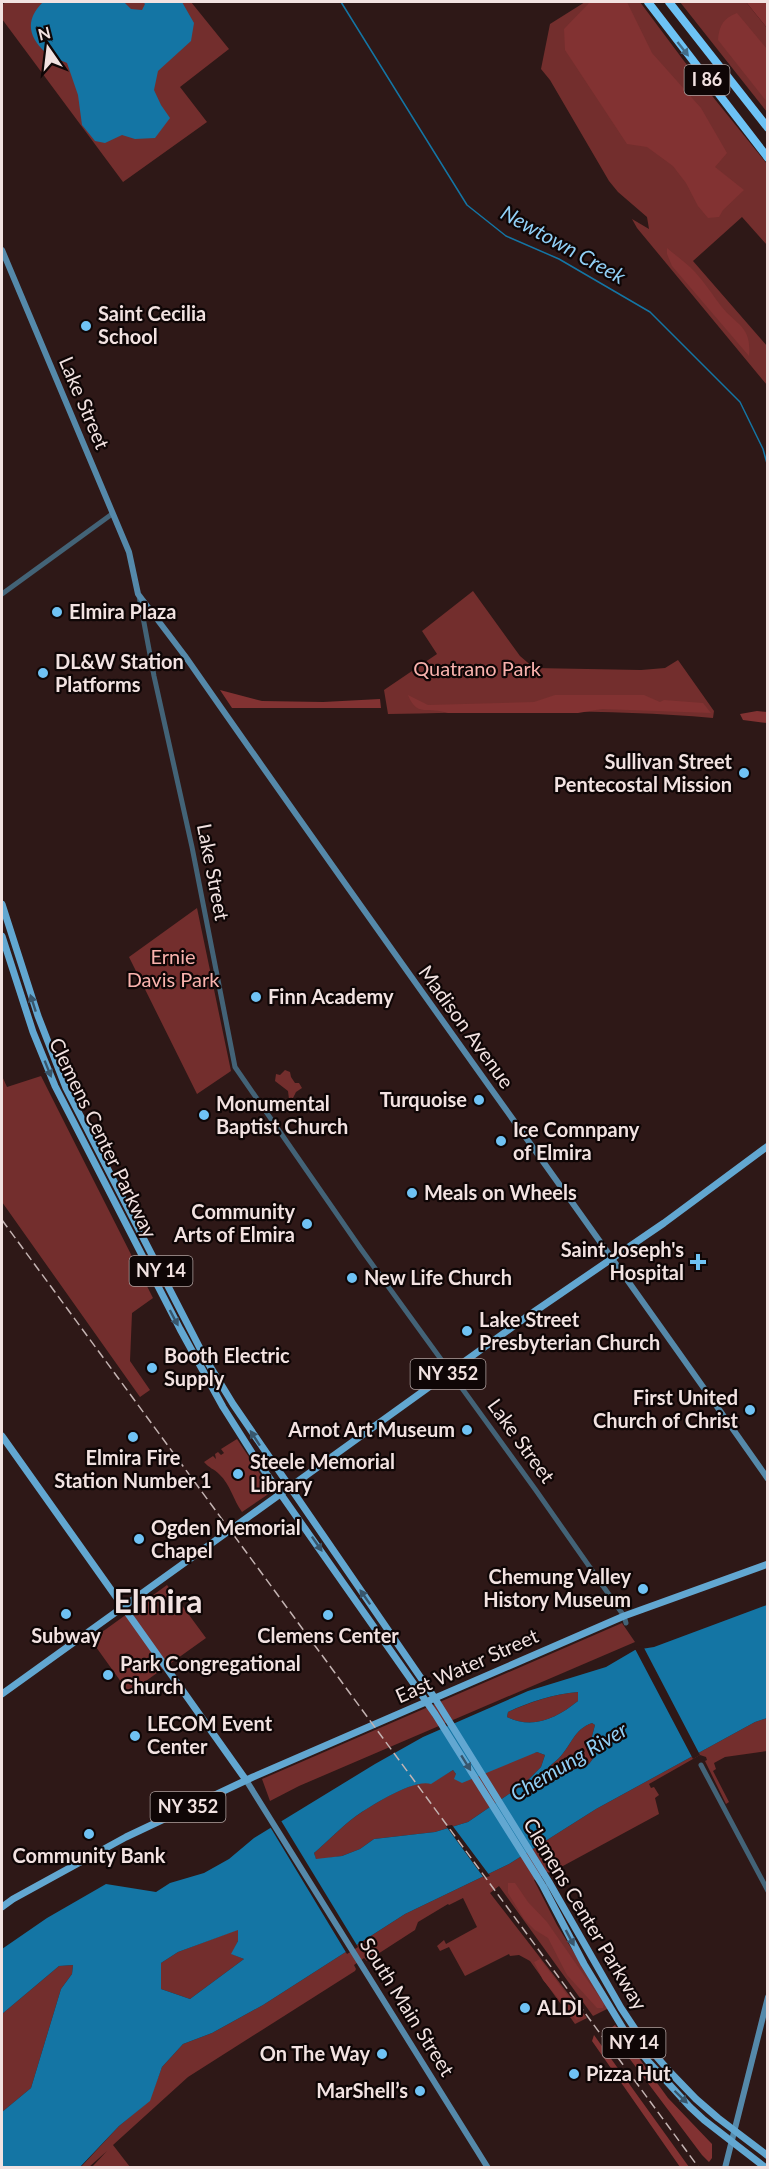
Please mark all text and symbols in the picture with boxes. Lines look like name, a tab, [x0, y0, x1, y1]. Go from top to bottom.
north arrow	[18, 18, 78, 78]
text: N	[36, 22, 53, 44]
one-way arrow	[676, 41, 688, 56]
road number: I 86	[684, 65, 730, 95]
water label: Newtown Creek	[497, 199, 631, 289]
place label: Saint Cecilia School	[98, 301, 206, 348]
marker: Saint Cecilia School	[79, 319, 93, 333]
street label: Lake Street	[55, 353, 115, 452]
place label: Elmira Plaza	[69, 599, 176, 623]
marker: Elmira Plaza	[50, 605, 64, 619]
place label: DL&W Station Platforms	[55, 649, 184, 696]
park label: Quatrano Park	[413, 656, 542, 680]
marker: DL&W Station Platforms	[36, 666, 50, 680]
place label: Sullivan Street Pentecostal Mission	[554, 749, 733, 796]
marker: Sullivan Street Pentecostal Mission	[737, 766, 751, 780]
street label: Lake Street	[193, 821, 235, 922]
park label: Ernie Davis Park	[127, 944, 220, 991]
street label: Madison Avenue	[414, 960, 519, 1093]
place label: Finn Academy	[268, 984, 394, 1008]
marker: Finn Academy	[249, 990, 263, 1004]
one-way arrow	[28, 994, 38, 1012]
street label: Clemens Center Parkway	[45, 1034, 163, 1242]
one-way arrow	[44, 1060, 53, 1078]
place label: Turquoise	[380, 1087, 467, 1111]
place label: Monumental Baptist Church	[216, 1091, 348, 1138]
marker: Turquoise	[472, 1093, 486, 1107]
marker: Monumental Baptist Church	[197, 1108, 211, 1122]
place label: Ice Comnpany of Elmira	[513, 1117, 640, 1164]
marker: Ice Comnpany of Elmira	[494, 1134, 508, 1148]
place label: Meals on Wheels	[424, 1180, 577, 1204]
marker: Meals on Wheels	[405, 1186, 419, 1200]
place label: Community Arts of Elmira	[173, 1199, 295, 1246]
marker: Community Arts of Elmira	[300, 1217, 314, 1231]
place label: Saint Joseph's Hospital	[561, 1237, 684, 1284]
marker: Saint Joseph's Hospital	[689, 1253, 707, 1271]
road number: NY 14	[130, 1256, 192, 1286]
place label: New Life Church	[364, 1265, 512, 1289]
marker: New Life Church	[345, 1271, 359, 1285]
place label: Lake Street Presbyterian Church	[479, 1307, 660, 1354]
one-way arrow	[169, 1309, 179, 1326]
marker: Lake Street Presbyterian Church	[460, 1324, 474, 1338]
place label: Booth Electric Supply	[164, 1343, 290, 1390]
road number: NY 352	[410, 1359, 486, 1389]
marker: Booth Electric Supply	[145, 1361, 159, 1375]
place label: First United Church of Christ	[593, 1385, 739, 1432]
street label: Lake Street	[483, 1394, 560, 1487]
marker: First United Church of Christ	[743, 1403, 757, 1417]
place label: Arnot Art Museum	[287, 1417, 455, 1441]
marker: Arnot Art Museum	[460, 1423, 474, 1437]
marker: Elmira Fire Station Number 1	[126, 1430, 140, 1444]
one-way arrow	[250, 1430, 261, 1446]
place label: Elmira Fire Station Number 1	[54, 1445, 212, 1492]
place label: Steele Memorial Library	[250, 1449, 395, 1496]
marker: Steele Memorial Library	[231, 1467, 245, 1481]
place label: Ogden Memorial Chapel	[151, 1515, 301, 1562]
marker: Ogden Memorial Chapel	[132, 1532, 146, 1546]
one-way arrow	[311, 1536, 323, 1552]
place label: Chemung Valley History Museum	[483, 1564, 631, 1611]
district label: Elmira	[113, 1581, 203, 1620]
marker: Chemung Valley History Museum	[636, 1582, 650, 1596]
one-way arrow	[359, 1590, 371, 1605]
marker: Subway	[59, 1607, 73, 1621]
marker: Clemens Center	[321, 1608, 335, 1622]
place label: Subway	[31, 1623, 101, 1647]
place label: Clemens Center	[257, 1623, 399, 1647]
street label: East Water Street	[391, 1623, 542, 1707]
place label: Park Congregational Church	[120, 1651, 301, 1698]
marker: Park Congregational Church	[101, 1668, 115, 1682]
place label: LECOM Event Center	[147, 1711, 273, 1758]
water label: Chemung River	[505, 1716, 632, 1805]
marker: LECOM Event Center	[128, 1729, 142, 1743]
one-way arrow	[460, 1755, 471, 1772]
road number: NY 352	[150, 1792, 225, 1822]
street label: Clemens Center Parkway	[519, 1813, 653, 2014]
marker: Community Bank	[82, 1827, 96, 1841]
place label: Community Bank	[12, 1843, 166, 1867]
one-way arrow	[565, 1929, 575, 1946]
street label: South Main Street	[356, 1933, 460, 2080]
place label: ALDI	[536, 1995, 582, 2019]
marker: ALDI	[518, 2001, 532, 2015]
road number: NY 14	[602, 2028, 666, 2058]
place label: On The Way	[260, 2041, 370, 2065]
marker: On The Way	[375, 2047, 389, 2061]
place label: Pizza Hut	[586, 2061, 671, 2085]
marker: Pizza Hut	[567, 2067, 581, 2081]
place label: MarShell’s	[316, 2078, 408, 2102]
marker: MarShell’s	[413, 2084, 427, 2098]
one-way arrow	[673, 2090, 687, 2104]

